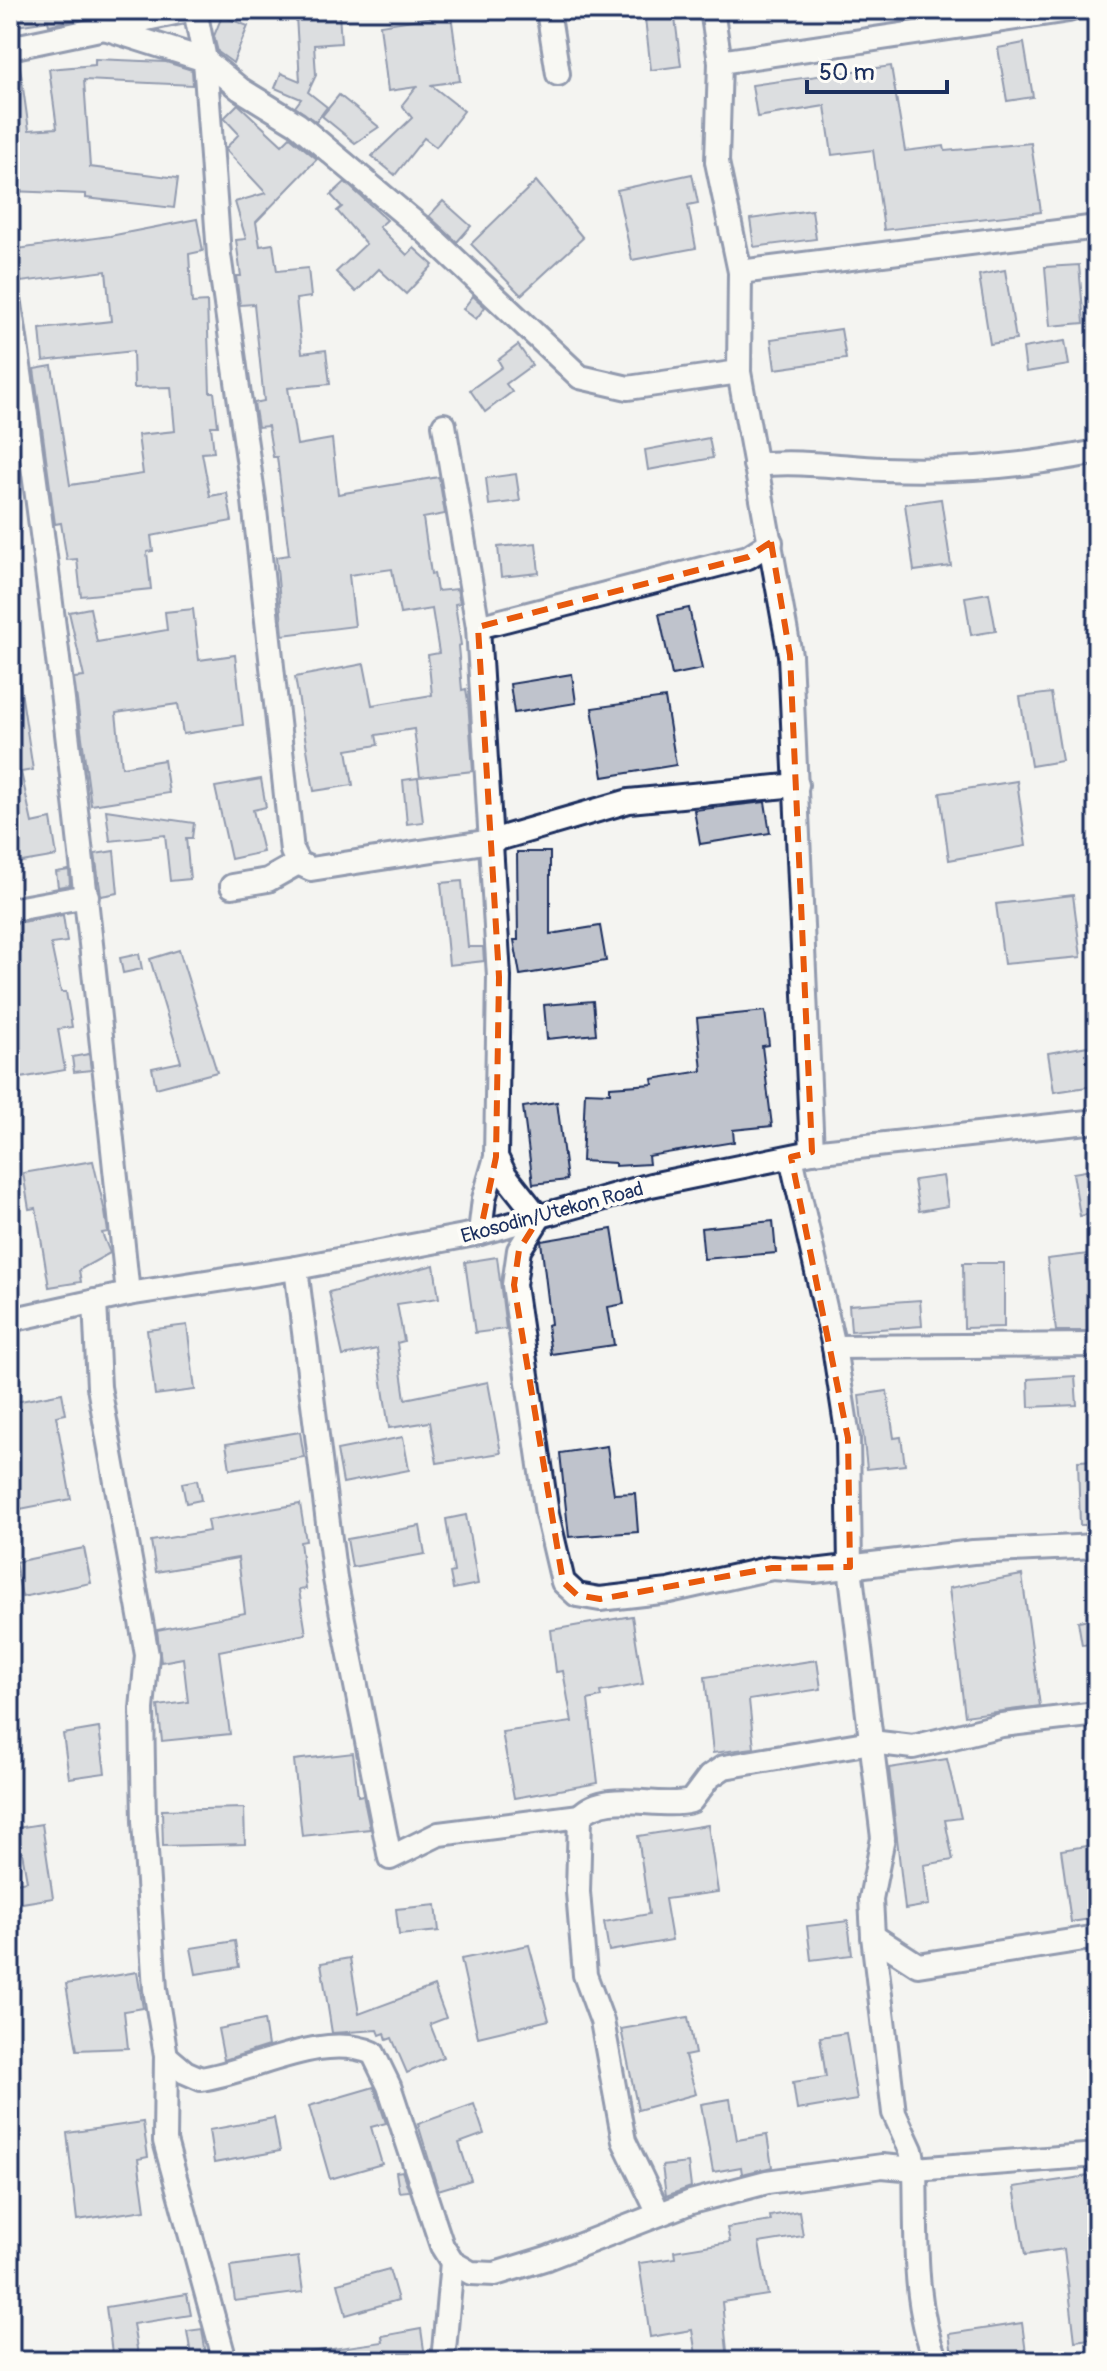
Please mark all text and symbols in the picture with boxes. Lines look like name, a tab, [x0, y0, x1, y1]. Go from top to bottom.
scale bar	[807, 44, 947, 94]
text: 50 m	[819, 58, 875, 87]
street label: Ekosodin/Utekon Road	[458, 1176, 646, 1249]

